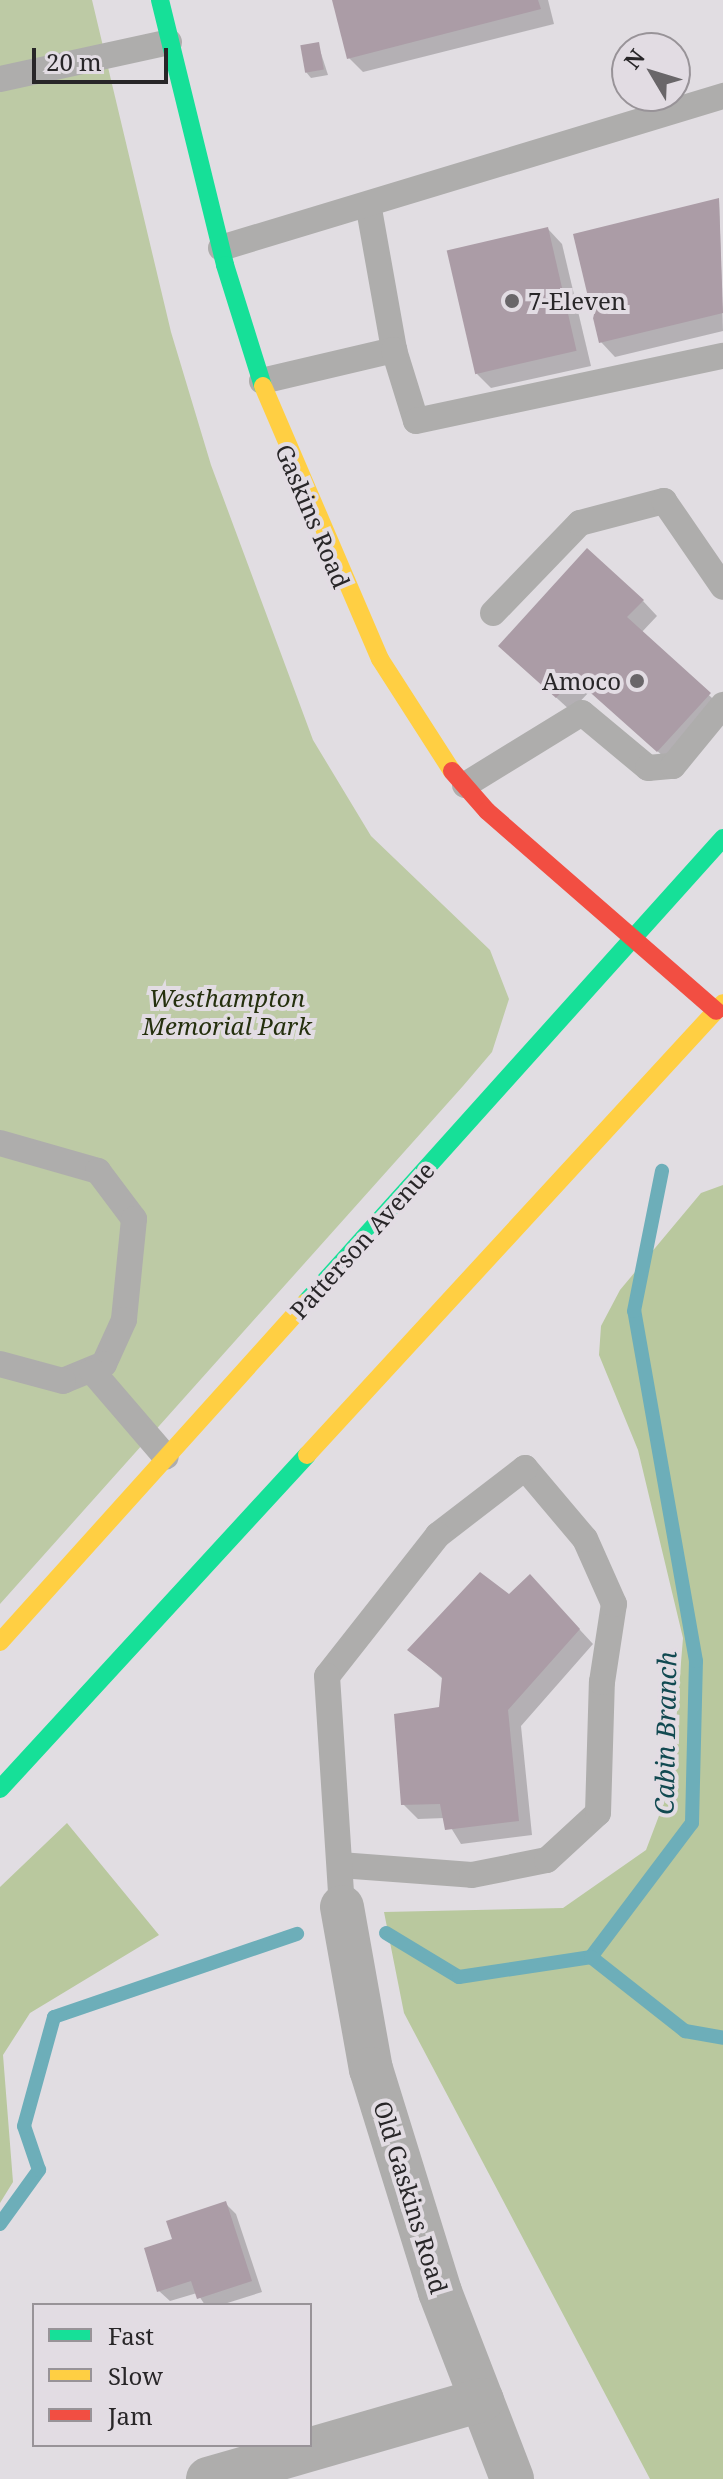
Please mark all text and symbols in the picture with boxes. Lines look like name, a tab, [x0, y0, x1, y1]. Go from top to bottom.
scale bar	[36, 32, 172, 82]
north arrow	[611, 32, 691, 112]
text: N	[617, 42, 651, 75]
text: 20 m	[46, 45, 102, 78]
place label: 7-Eleven	[528, 287, 626, 315]
marker: 7-Eleven	[503, 292, 521, 310]
street label: Gaskins Road	[270, 440, 356, 592]
place label: Amoco	[542, 667, 621, 695]
marker: Amoco	[628, 672, 646, 690]
park label: Westhampton Memorial Park	[142, 984, 312, 1040]
street label: Patterson Avenue	[284, 1156, 440, 1324]
water label: Cabin Branch	[649, 1651, 683, 1815]
street label: Old Gaskins Road	[368, 2097, 454, 2297]
legend	[32, 2303, 312, 2447]
text: Fast	[108, 2319, 154, 2352]
text: Slow	[108, 2359, 163, 2392]
text: Jam	[108, 2399, 153, 2432]

